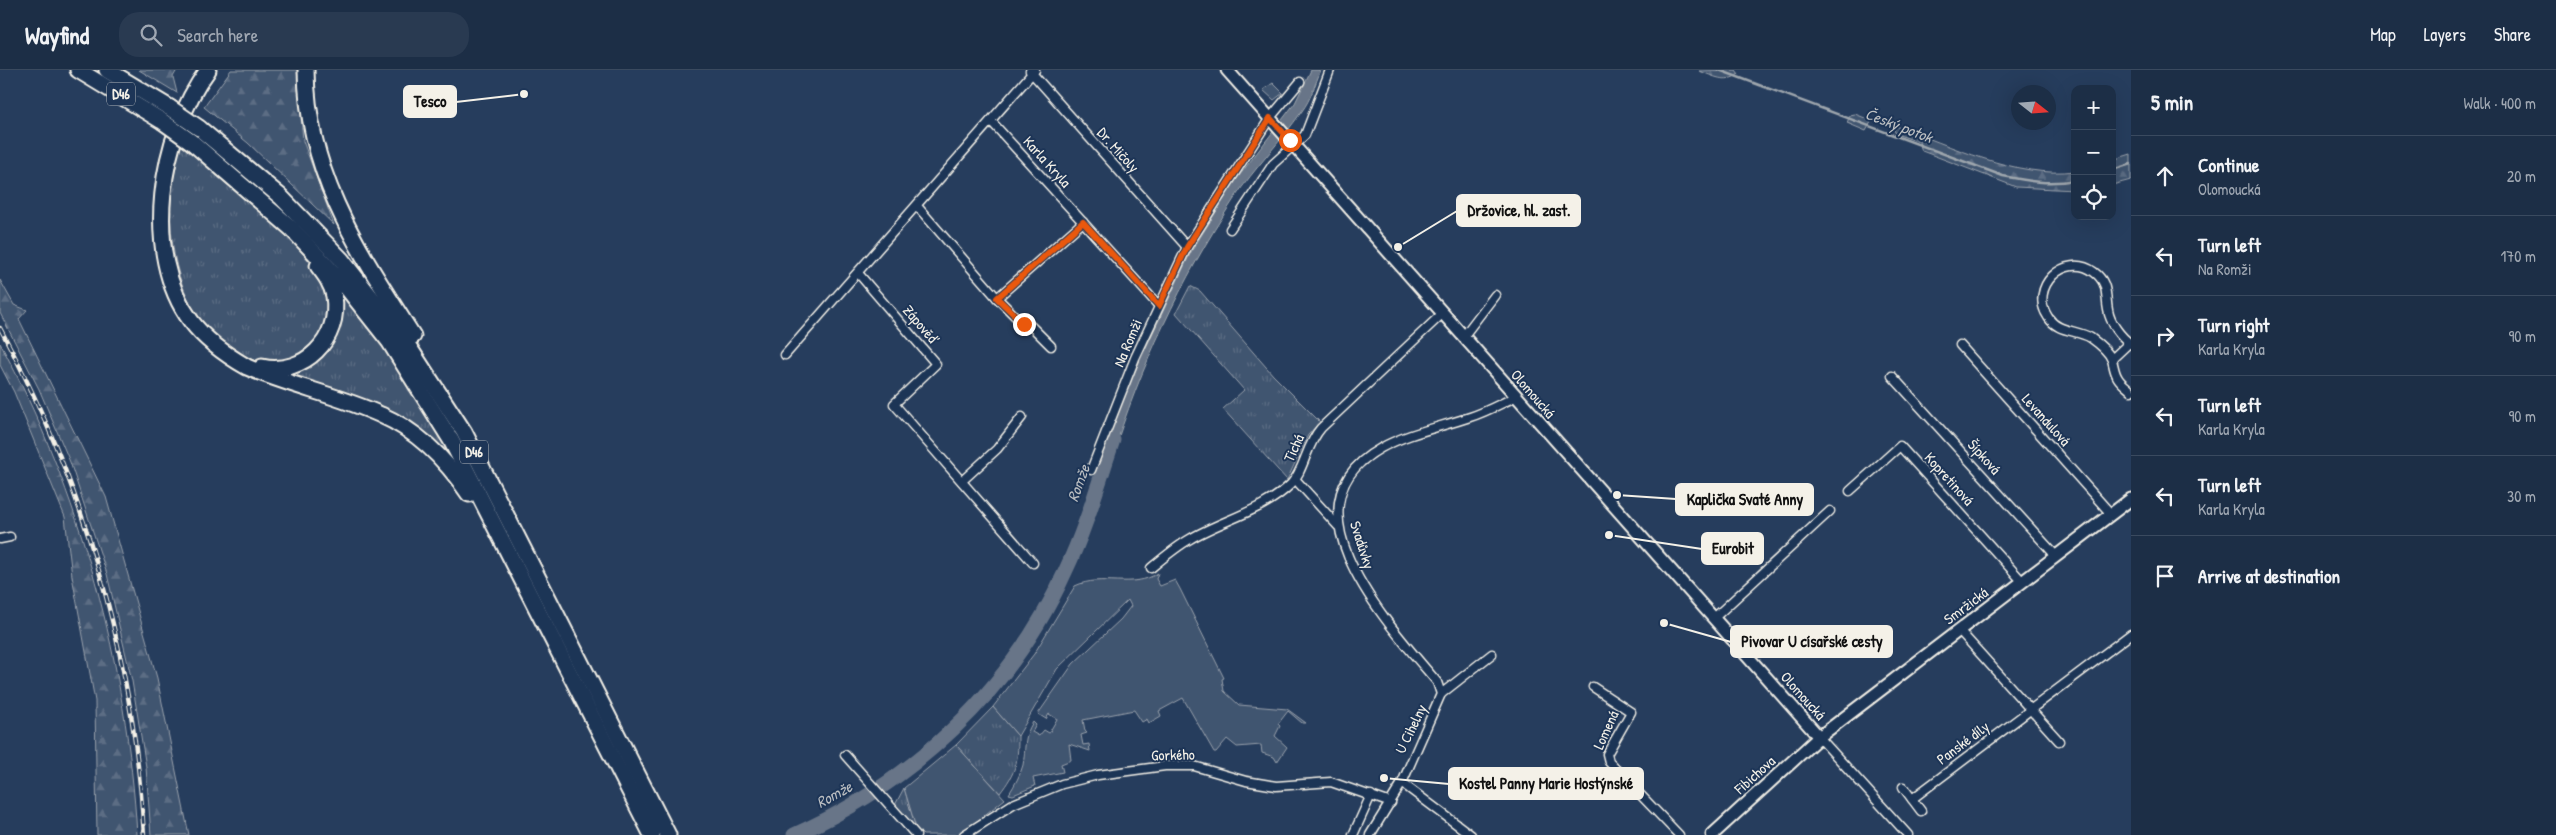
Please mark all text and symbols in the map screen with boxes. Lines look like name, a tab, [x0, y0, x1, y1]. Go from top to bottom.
search box	[119, 12, 469, 57]
text: Wayfind	[25, 19, 89, 51]
icon: search	[137, 21, 165, 49]
text: Search here	[177, 22, 258, 48]
text: Map	[2370, 22, 2396, 47]
text: Layers	[2424, 22, 2466, 47]
text: Share	[2494, 22, 2531, 47]
road number: D46	[107, 82, 135, 106]
north arrow	[2011, 85, 2056, 130]
map controls	[2071, 85, 2116, 220]
button: +	[2071, 85, 2116, 130]
callout: Tesco	[404, 86, 456, 117]
text: 5 min	[2151, 88, 2193, 117]
text: Tesco	[413, 90, 447, 112]
text: Walk · 400 m	[2464, 92, 2536, 114]
water label: Český potok	[1862, 102, 1937, 148]
street label: Dr. Mičoly	[1092, 123, 1144, 177]
route start	[1279, 129, 1302, 152]
button: −	[2071, 130, 2116, 175]
street label: Karla Kryla	[1019, 131, 1076, 192]
text: Continue	[2198, 152, 2259, 178]
icon: ahead	[2151, 162, 2179, 190]
text: 20 m	[2507, 165, 2536, 187]
button: locate	[2071, 175, 2116, 220]
text: Olomoucká	[2198, 178, 2260, 200]
callout: Držovice, hl. zast.	[1457, 195, 1580, 226]
text: Držovice, hl. zast.	[1468, 199, 1570, 221]
text: Turn left	[2198, 232, 2261, 258]
icon: left	[2151, 242, 2179, 270]
text: 170 m	[2501, 245, 2536, 267]
text: Na Romži	[2198, 258, 2252, 280]
street label: Zápověď	[898, 300, 944, 349]
text: Turn right	[2198, 312, 2269, 338]
route end	[1013, 313, 1036, 336]
street label: Na Romži	[1108, 316, 1147, 370]
icon: right	[2151, 322, 2179, 350]
text: 90 m	[2508, 325, 2536, 347]
text: Karla Kryla	[2198, 338, 2265, 360]
street label: Olomoucká	[1506, 365, 1561, 423]
street label: Levandulová	[2017, 389, 2076, 451]
text: Turn left	[2198, 392, 2261, 418]
icon: left	[2151, 402, 2179, 430]
text: 90 m	[2508, 405, 2536, 427]
text: Karla Kryla	[2198, 418, 2265, 440]
street label: Tichá	[1278, 430, 1309, 465]
street label: Šípková	[1963, 434, 2006, 479]
road number: D46	[460, 441, 488, 464]
street label: Kopretinová	[1920, 447, 1979, 510]
water label: Romže	[1061, 461, 1095, 505]
text: Turn left	[2198, 472, 2261, 498]
icon: left	[2151, 482, 2179, 510]
callout: Kaplička Svaté Anny	[1676, 484, 1813, 515]
text: 30 m	[2507, 485, 2536, 507]
text: Kaplička Svaté Anny	[1687, 488, 1804, 511]
text: Karla Kryla	[2198, 498, 2265, 520]
street label: Svadůvky	[1345, 518, 1380, 571]
callout: Eurobit	[1702, 533, 1763, 564]
text: Eurobit	[1712, 537, 1754, 559]
icon: arrive	[2151, 562, 2179, 590]
text: Arrive at destination	[2198, 563, 2340, 589]
street label: Smržická	[1939, 582, 1992, 629]
callout: Pivovar U císařské cesty	[1731, 626, 1892, 657]
text: Pivovar U císařské cesty	[1741, 630, 1883, 653]
street label: Olomoucká	[1776, 667, 1831, 725]
street label: U Cihelny	[1390, 701, 1432, 757]
street label: Lomená	[1588, 707, 1623, 753]
street label: Panské díly	[1932, 716, 1993, 769]
street label: Gorkého	[1151, 744, 1195, 765]
street label: Fibichova	[1729, 750, 1780, 799]
callout: Kostel Panny Marie Hostýnské	[1449, 768, 1643, 799]
text: Kostel Panny Marie Hostýnské	[1459, 772, 1634, 795]
water label: Romže	[812, 775, 856, 813]

